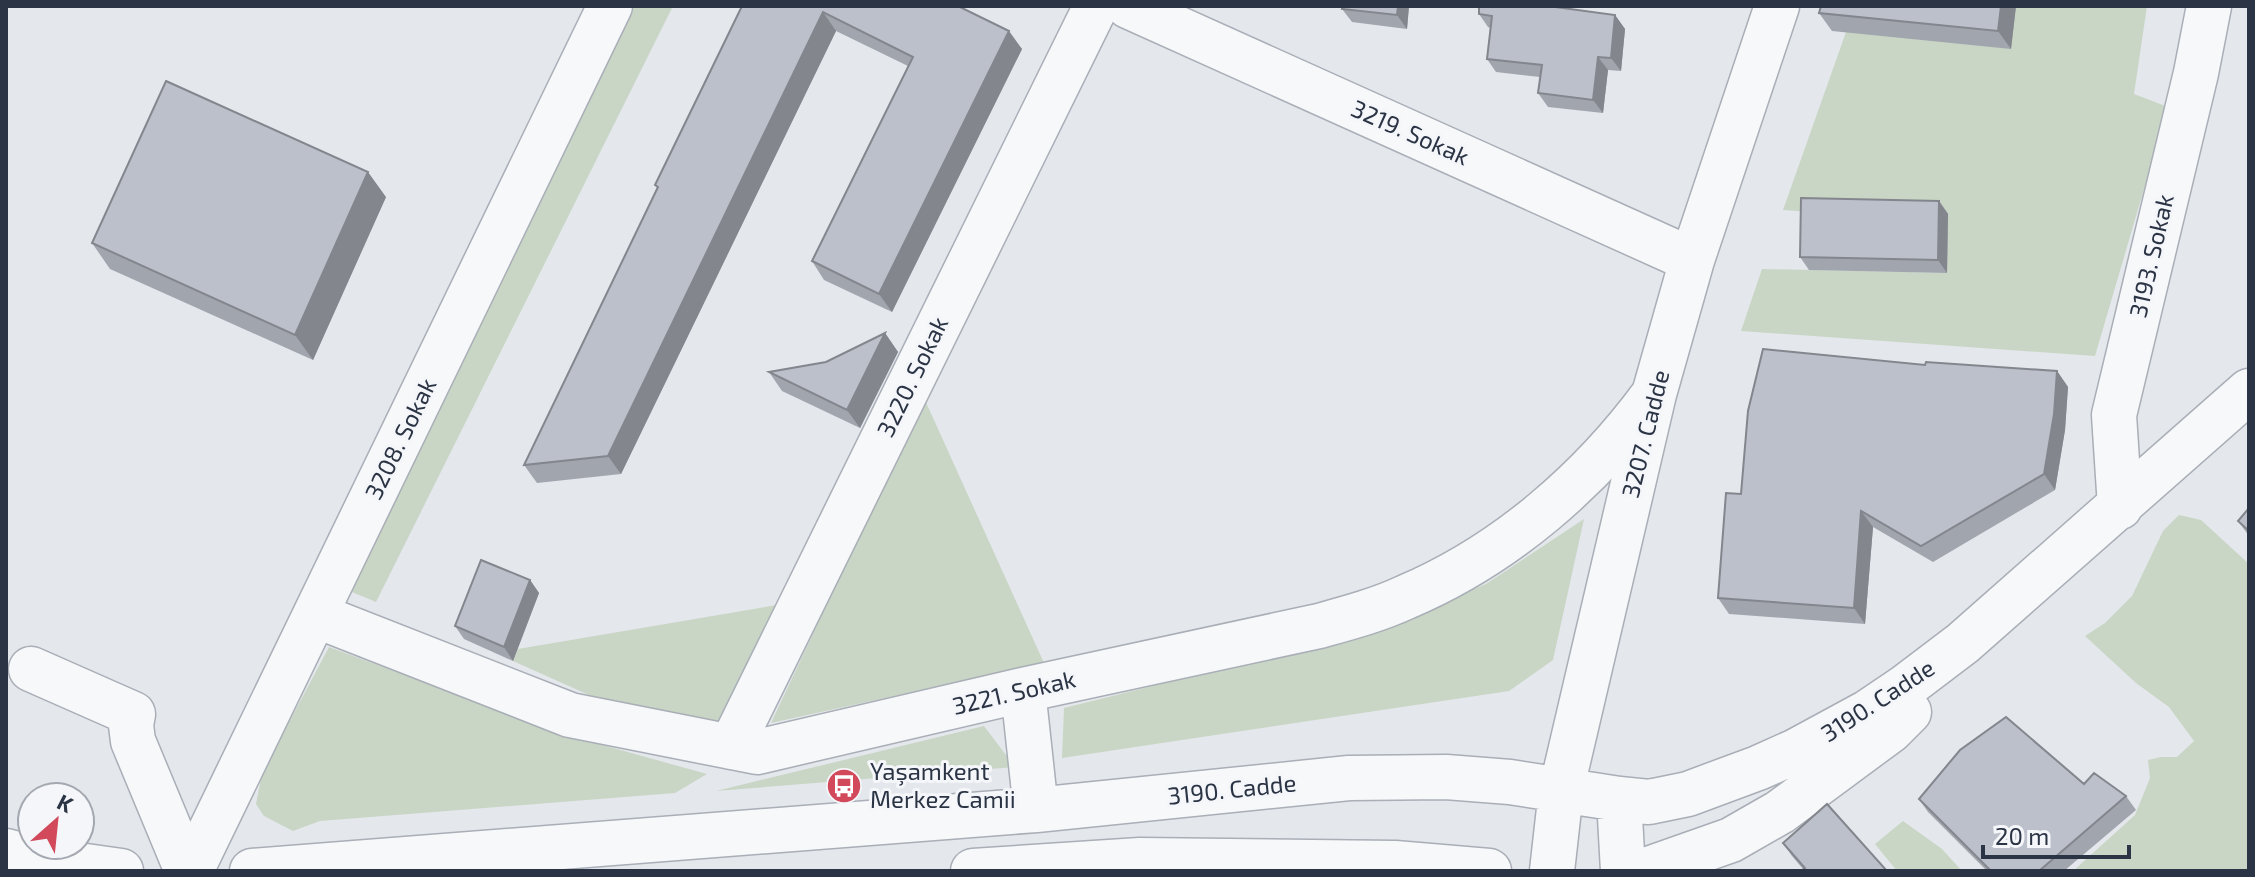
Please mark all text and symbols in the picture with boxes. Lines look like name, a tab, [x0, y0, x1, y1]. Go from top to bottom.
street label: 3219. Sokak	[1347, 93, 1474, 170]
street label: 3193. Sokak	[2122, 191, 2179, 320]
street label: 3220. Sokak	[870, 311, 953, 441]
street label: 3207. Cadde	[1615, 367, 1674, 501]
street label: 3208. Sokak	[358, 373, 441, 504]
street label: 3190. Cadde	[1815, 652, 1939, 747]
street label: 3221. Sokak	[949, 663, 1078, 720]
place label: Yaşamkent Merkez Camii	[870, 756, 1016, 813]
bus stop icon: Yaşamkent Merkez Camii	[825, 767, 863, 805]
street label: 3190. Cadde	[1166, 767, 1298, 810]
north arrow	[16, 781, 96, 861]
text: K	[53, 788, 78, 817]
scale bar	[1983, 809, 2129, 859]
text: 20 m	[1995, 821, 2049, 850]

